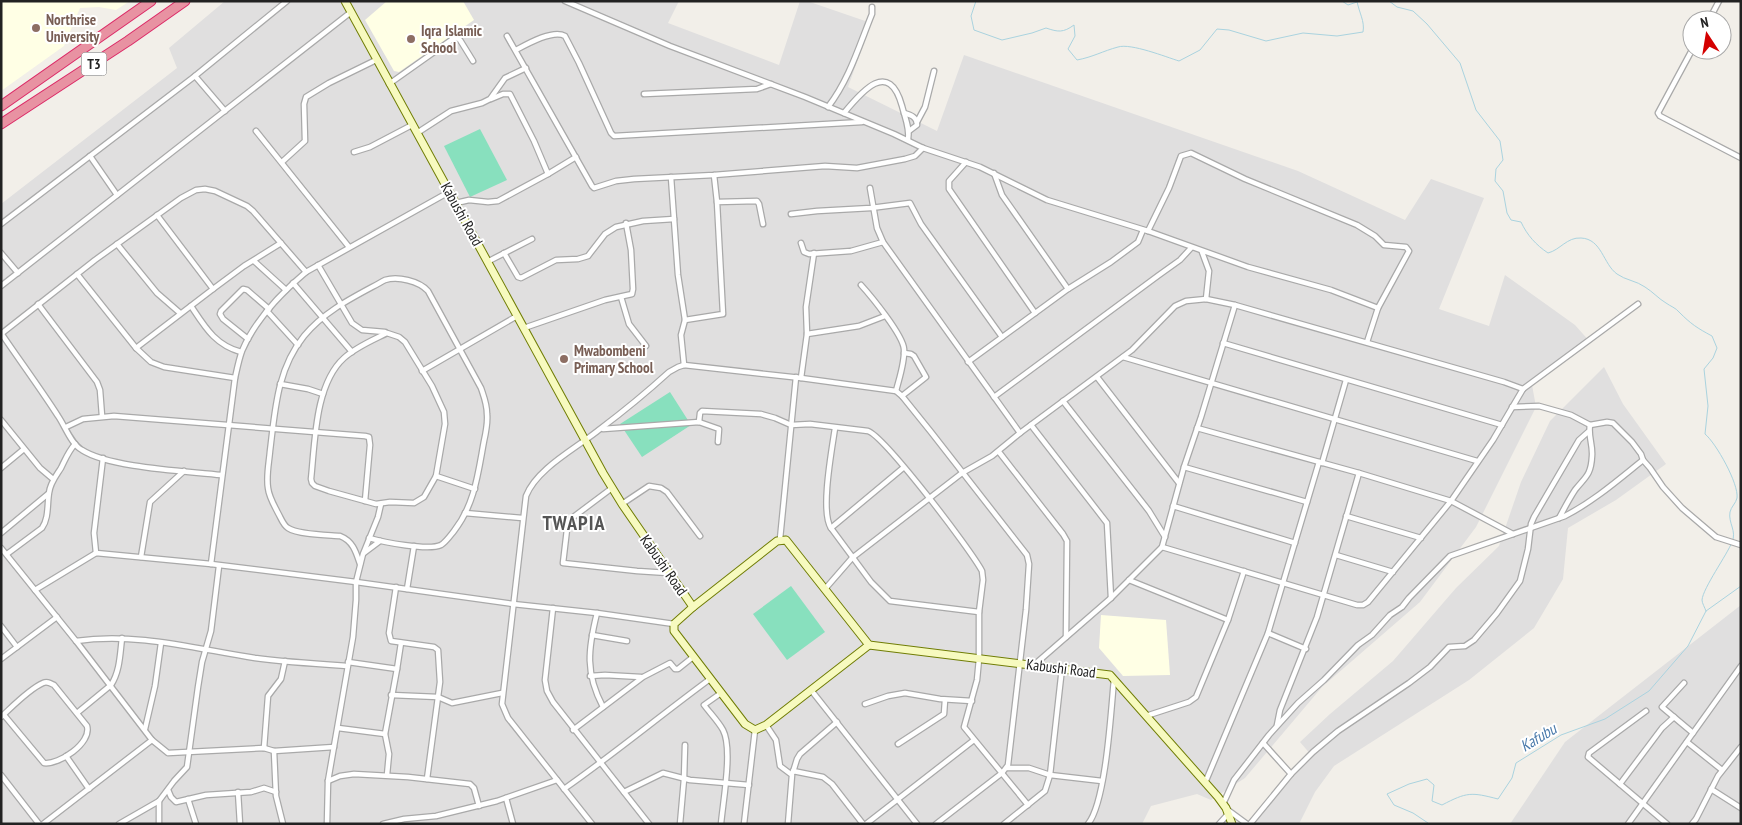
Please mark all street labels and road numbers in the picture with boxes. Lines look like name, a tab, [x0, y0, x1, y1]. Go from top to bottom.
road number: T3	[82, 52, 106, 76]
street label: Kabushi Road	[437, 179, 487, 249]
street label: Kabushi Road	[636, 531, 692, 599]
street label: Kabushi Road	[1025, 654, 1097, 682]

